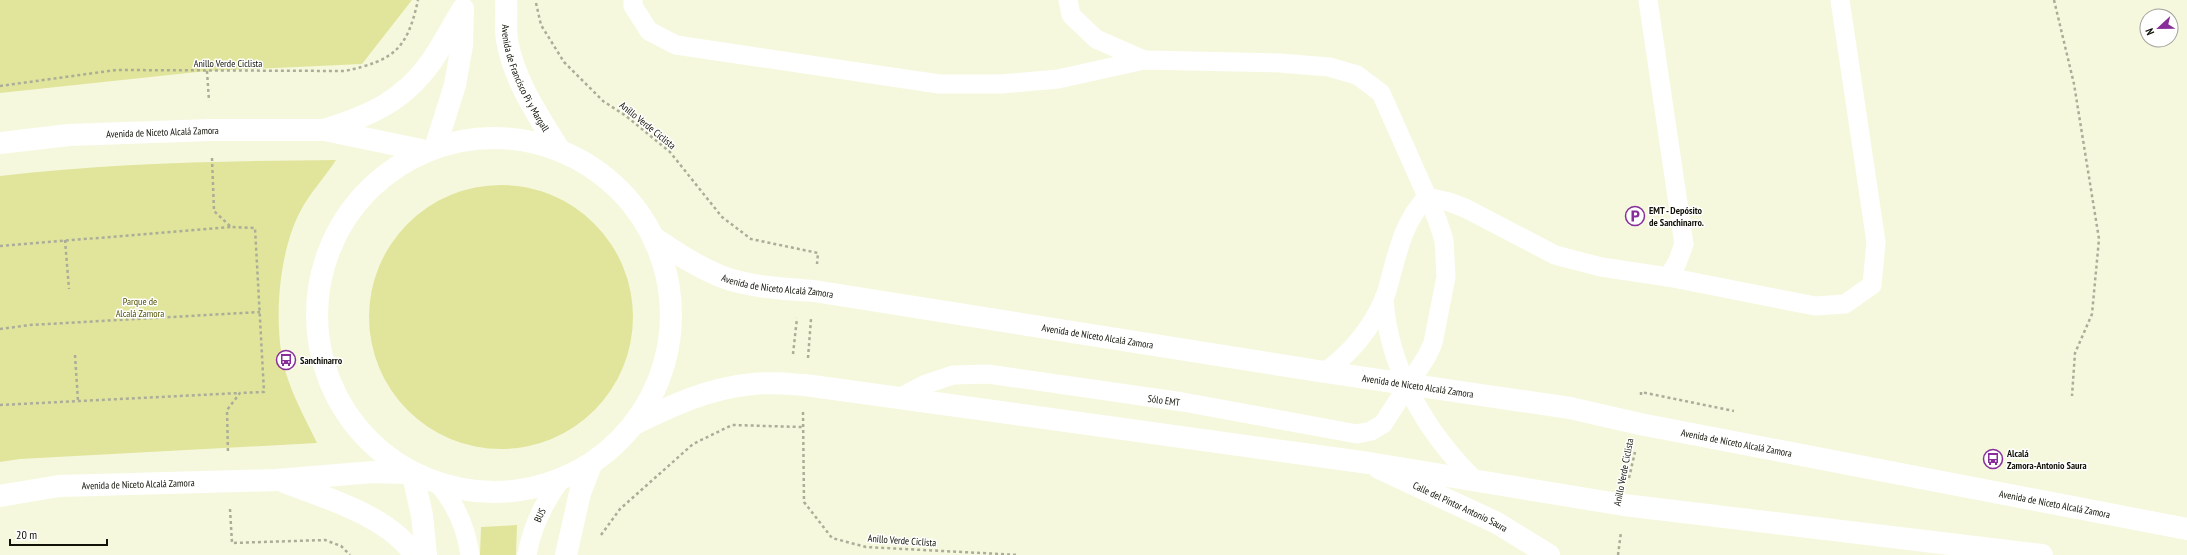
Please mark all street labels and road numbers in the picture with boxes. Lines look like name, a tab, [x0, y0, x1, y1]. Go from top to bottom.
street label: Avenida de Francisco Pi y Margall	[499, 25, 553, 135]
street label: Anillo Verde Ciclista	[194, 57, 262, 70]
street label: Anillo Verde Ciclista	[617, 99, 678, 152]
street label: Avenida de Niceto Alcalá Zamora	[106, 124, 219, 141]
street label: Avenida de Niceto Alcalá Zamora	[720, 271, 834, 301]
street label: Avenida de Niceto Alcalá Zamora	[1041, 321, 1154, 352]
street label: Avenida de Niceto Alcalá Zamora	[1361, 371, 1474, 401]
street label: Sólo EMT	[1147, 392, 1181, 409]
street label: Avenida de Niceto Alcalá Zamora	[1680, 426, 1793, 460]
street label: Anillo Verde Ciclista	[1611, 437, 1636, 507]
street label: Avenida de Niceto Alcalá Zamora	[82, 476, 195, 492]
street label: Calle del Pintor Antonio Saura	[1411, 479, 1510, 535]
street label: Avenida de Niceto Alcalá Zamora	[1998, 487, 2111, 521]
street label: BUS	[531, 506, 549, 524]
street label: Anillo Verde Ciclista	[867, 532, 937, 549]

